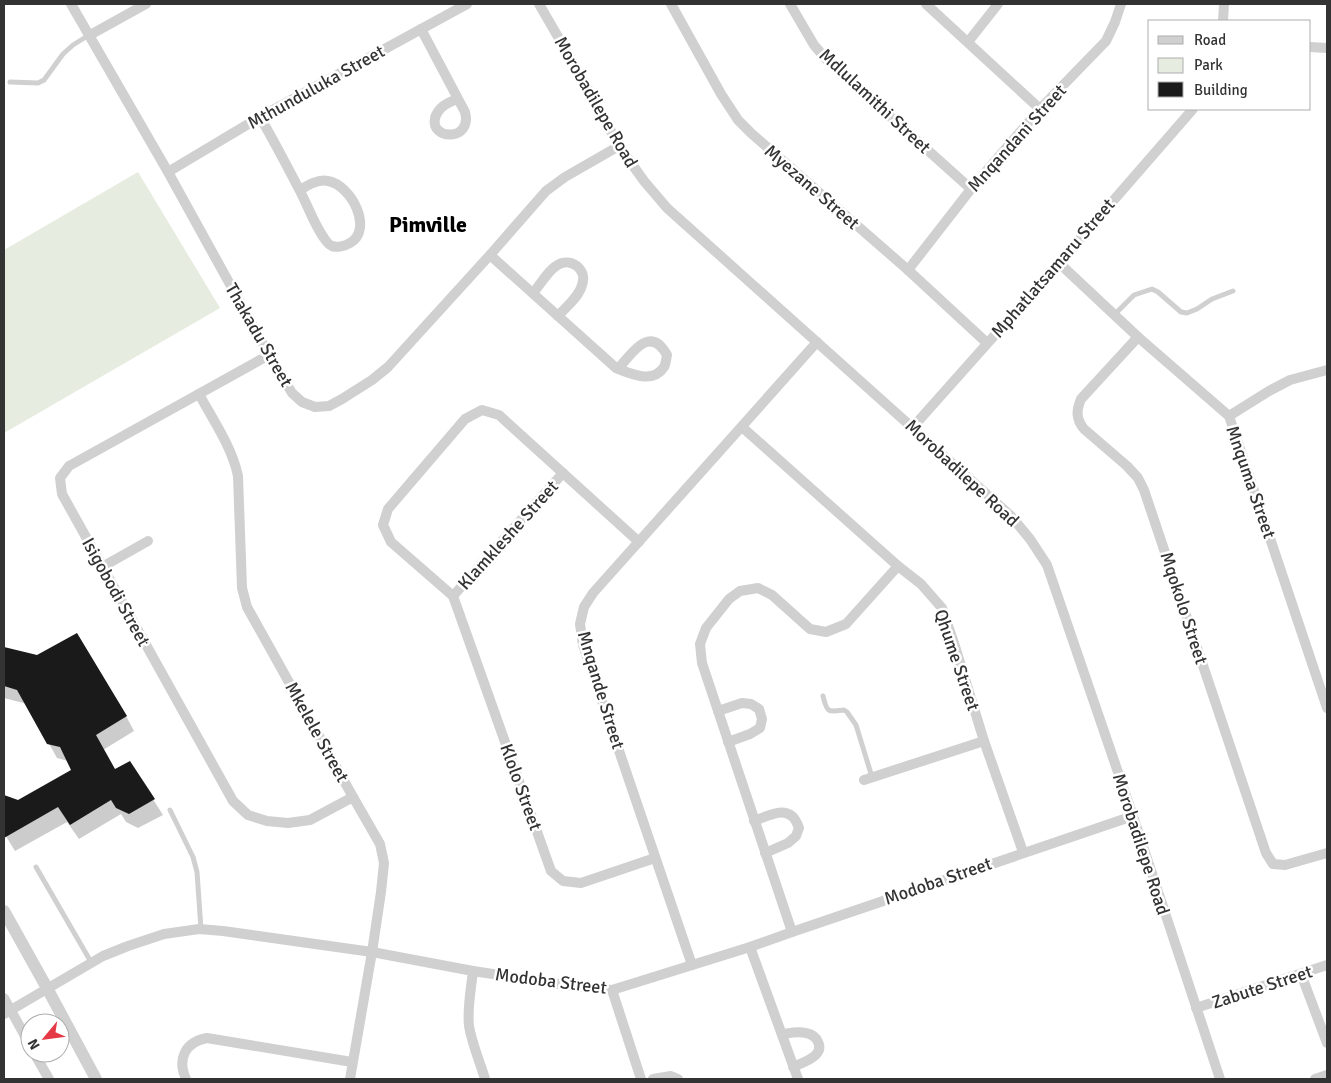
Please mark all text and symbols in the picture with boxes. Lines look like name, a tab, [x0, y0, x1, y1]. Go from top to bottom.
legend	[1148, 20, 1311, 110]
text: Road	[1194, 31, 1226, 49]
street label: Morobadilepe Road	[550, 33, 642, 171]
street label: Mthunduluka Street	[243, 40, 389, 134]
street label: Mdlulamithi Street	[815, 44, 935, 158]
text: Park	[1194, 56, 1223, 74]
street label: Mnqandani Street	[963, 80, 1071, 196]
text: Building	[1194, 81, 1248, 99]
street label: Myezane Street	[760, 140, 864, 234]
street label: Mphatlatsamaru Street	[986, 194, 1120, 342]
district label: Pimville	[389, 211, 467, 238]
street label: Thakadu Street	[220, 279, 298, 391]
street label: Morobadilepe Road	[901, 415, 1023, 531]
street label: Mnquma Street	[1221, 423, 1281, 541]
street label: Klamkleshe Street	[453, 476, 563, 594]
street label: Isigobodi Street	[77, 534, 155, 650]
street label: Mqokolo Street	[1155, 549, 1213, 667]
street label: Qhume Street	[929, 606, 985, 714]
street label: Mnqande Street	[573, 628, 629, 752]
street label: Mkelele Street	[280, 678, 354, 786]
street label: Klolo Street	[495, 741, 547, 833]
street label: Morobadilepe Road	[1108, 770, 1174, 918]
street label: Modoba Street	[881, 852, 995, 910]
street label: Zabute Street	[1209, 960, 1315, 1014]
street label: Modoba Street	[494, 963, 608, 999]
north arrow	[20, 1013, 70, 1063]
text: N	[24, 1036, 44, 1052]

